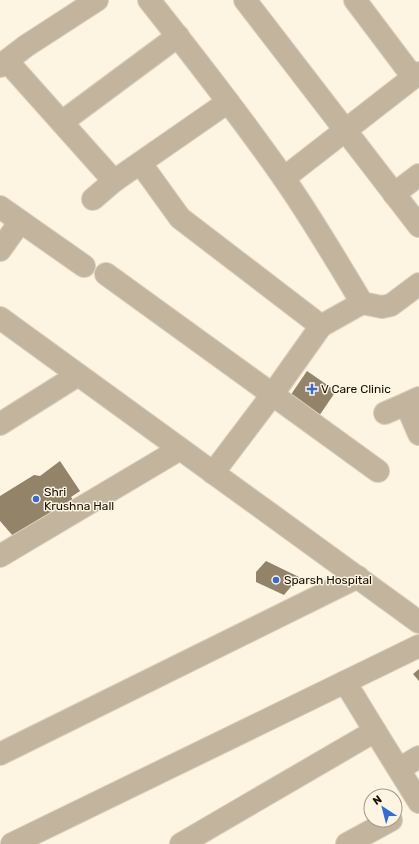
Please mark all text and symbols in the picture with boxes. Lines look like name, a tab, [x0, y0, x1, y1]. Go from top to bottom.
place label: V Care Clinic	[321, 382, 391, 396]
marker: V Care Clinic	[306, 383, 318, 395]
place label: Shri Krushna Hall	[44, 485, 114, 513]
marker: Shri Krushna Hall	[31, 494, 41, 504]
place label: Sparsh Hospital	[284, 573, 372, 587]
marker: Sparsh Hospital	[271, 575, 281, 585]
north arrow	[363, 788, 403, 828]
text: N	[370, 793, 385, 808]

